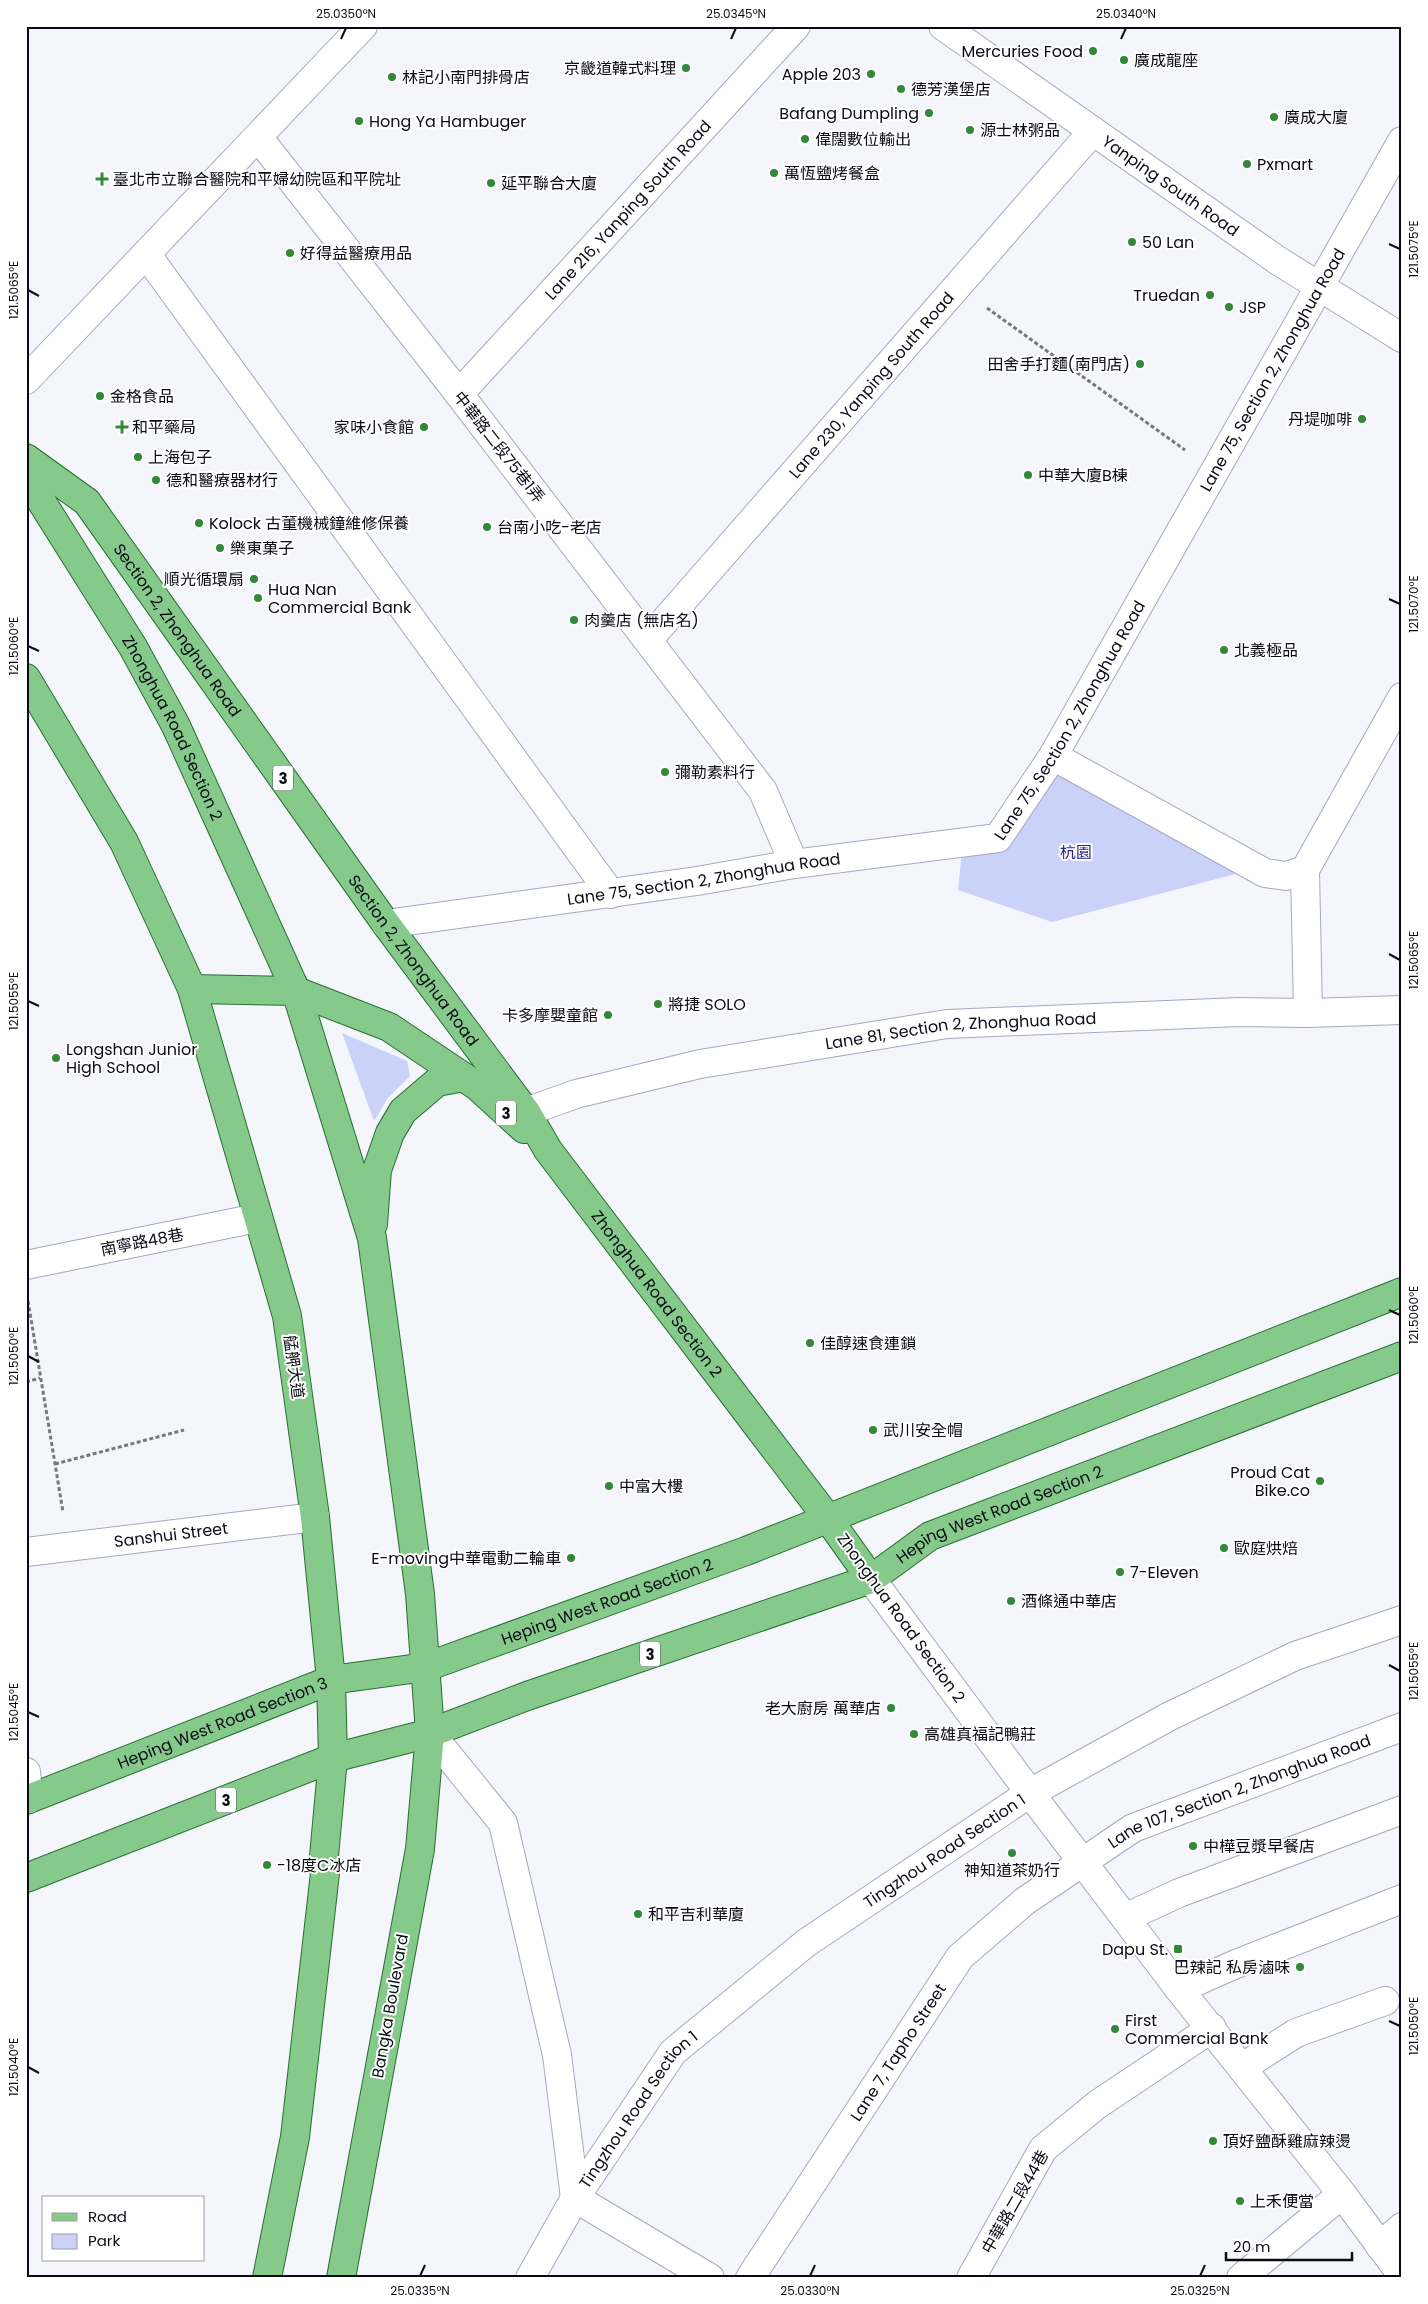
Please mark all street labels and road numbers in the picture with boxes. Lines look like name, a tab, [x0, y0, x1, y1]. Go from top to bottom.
street label: Lane 216, Yanping South Road	[539, 115, 716, 305]
street label: Yanping South Road	[1098, 129, 1244, 242]
street label: Lane 75, Section 2, Zhonghua Road	[1194, 244, 1350, 495]
street label: Lane 230, Yanping South Road	[783, 287, 959, 483]
street label: 中華路二段75巷1弄	[448, 386, 550, 508]
street label: Section 2, Zhonghua Road	[108, 539, 247, 721]
street label: Lane 75, Section 2, Zhonghua Road	[988, 596, 1150, 845]
street label: Zhonghua Road Section 2	[117, 631, 229, 824]
road number: 3	[273, 766, 293, 790]
street label: Lane 75, Section 2, Zhonghua Road	[566, 847, 842, 910]
street label: Section 2, Zhonghua Road	[343, 870, 484, 1051]
street label: Lane 81, Section 2, Zhonghua Road	[823, 1006, 1097, 1055]
road number: 3	[496, 1100, 516, 1126]
street label: Zhonghua Road Section 2	[586, 1205, 728, 1382]
street label: 南寧路48巷	[98, 1223, 186, 1261]
street label: 艋舺大道	[278, 1334, 310, 1400]
street label: Heping West Road Section 2	[891, 1460, 1106, 1569]
street label: Sanshui Street	[113, 1516, 229, 1553]
street label: Zhonghua Road Section 2	[832, 1529, 970, 1707]
street label: Heping West Road Section 2	[498, 1552, 716, 1650]
road number: 3	[640, 1642, 660, 1666]
street label: Heping West Road Section 3	[114, 1671, 331, 1774]
street label: Lane 107, Section 2, Zhonghua Road	[1103, 1728, 1374, 1853]
road number: 3	[216, 1788, 236, 1812]
street label: Tingzhou Road Section 1	[859, 1788, 1030, 1913]
street label: Bangka Boulevard	[366, 1932, 414, 2080]
street label: Lane 7, Tapho Street	[844, 1979, 951, 2125]
street label: Tingzhou Road Section 1	[573, 2025, 702, 2193]
street label: 中華路二段44巷	[976, 2146, 1054, 2258]

